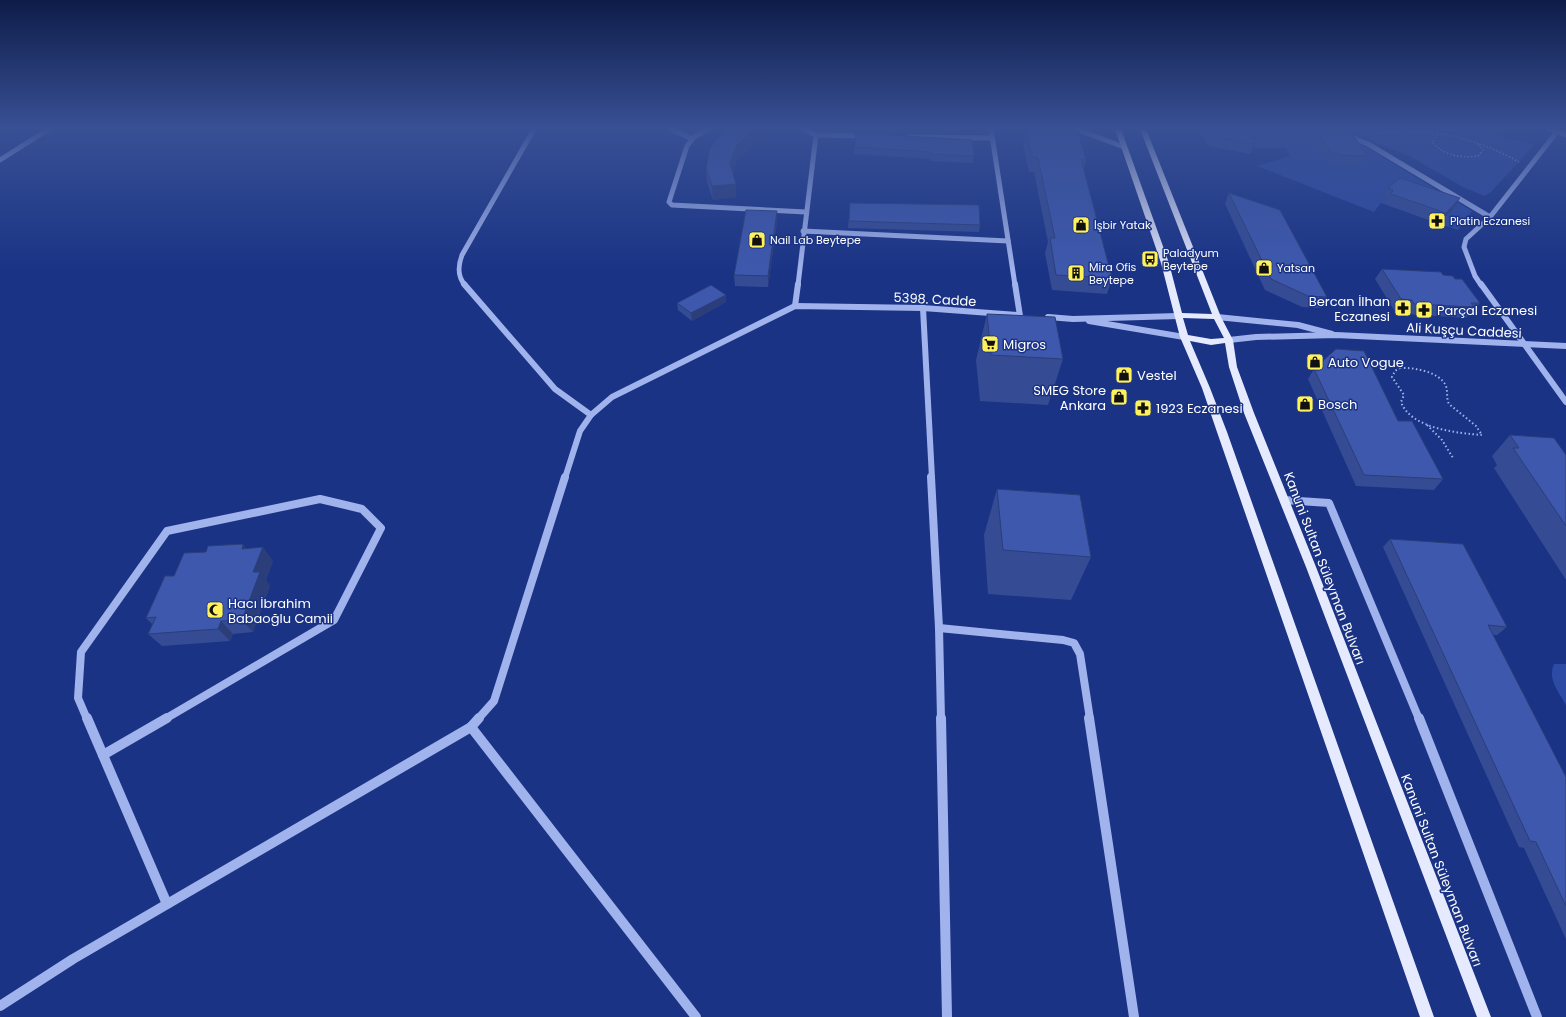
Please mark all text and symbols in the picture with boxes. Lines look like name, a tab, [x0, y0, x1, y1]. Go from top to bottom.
pharmacy icon: Platin Eczanesi	[1427, 211, 1447, 231]
place label: Platin Eczanesi	[1450, 213, 1531, 229]
shop icon: İşbir Yatak	[1071, 215, 1091, 235]
place label: İşbir Yatak	[1094, 217, 1151, 233]
shop icon: Nail Lab Beytepe	[747, 230, 767, 250]
place label: Nail Lab Beytepe	[770, 232, 861, 248]
place label: Paladyum Beytepe	[1163, 245, 1219, 274]
bus stop icon: Paladyum Beytepe	[1140, 249, 1160, 269]
shop icon: Yatsan	[1254, 258, 1274, 278]
place label: Mira Ofis Beytepe	[1089, 259, 1137, 288]
place label: Yatsan	[1277, 260, 1315, 276]
building icon: Mira Ofis Beytepe	[1066, 263, 1086, 283]
street label: 5398. Cadde	[893, 288, 977, 311]
place label: Bercan İlhan Eczanesi	[1309, 292, 1390, 326]
pharmacy icon: Bercan İlhan Eczanesi	[1393, 298, 1413, 318]
pharmacy icon: Parçal Eczanesi	[1414, 300, 1434, 320]
place label: Parçal Eczanesi	[1437, 301, 1537, 320]
street label: Ali Kuşçu Caddesi	[1406, 318, 1522, 343]
supermarket icon: Migros	[980, 334, 1000, 354]
place label: Migros	[1003, 335, 1046, 354]
shop icon: Auto Vogue	[1305, 352, 1325, 372]
place label: Auto Vogue	[1328, 353, 1404, 372]
shop icon: Vestel	[1114, 365, 1134, 385]
place label: Vestel	[1137, 366, 1177, 385]
place label: SMEG Store Ankara	[1033, 381, 1106, 415]
shop icon: SMEG Store Ankara	[1109, 387, 1129, 407]
shop icon: Bosch	[1295, 394, 1315, 414]
place label: Bosch	[1318, 395, 1357, 414]
pharmacy icon: 1923 Eczanesi	[1133, 398, 1153, 418]
place label: 1923 Eczanesi	[1156, 399, 1243, 418]
street label: Kanuni Sultan Süleyman Bulvarı	[1279, 469, 1370, 667]
place label: Hacı İbrahim Babaoğlu Camii	[228, 594, 333, 628]
mosque icon: Hacı İbrahim Babaoğlu Camii	[205, 600, 225, 620]
street label: Kanuni Sultan Süleyman Bulvarı	[1396, 771, 1487, 969]

